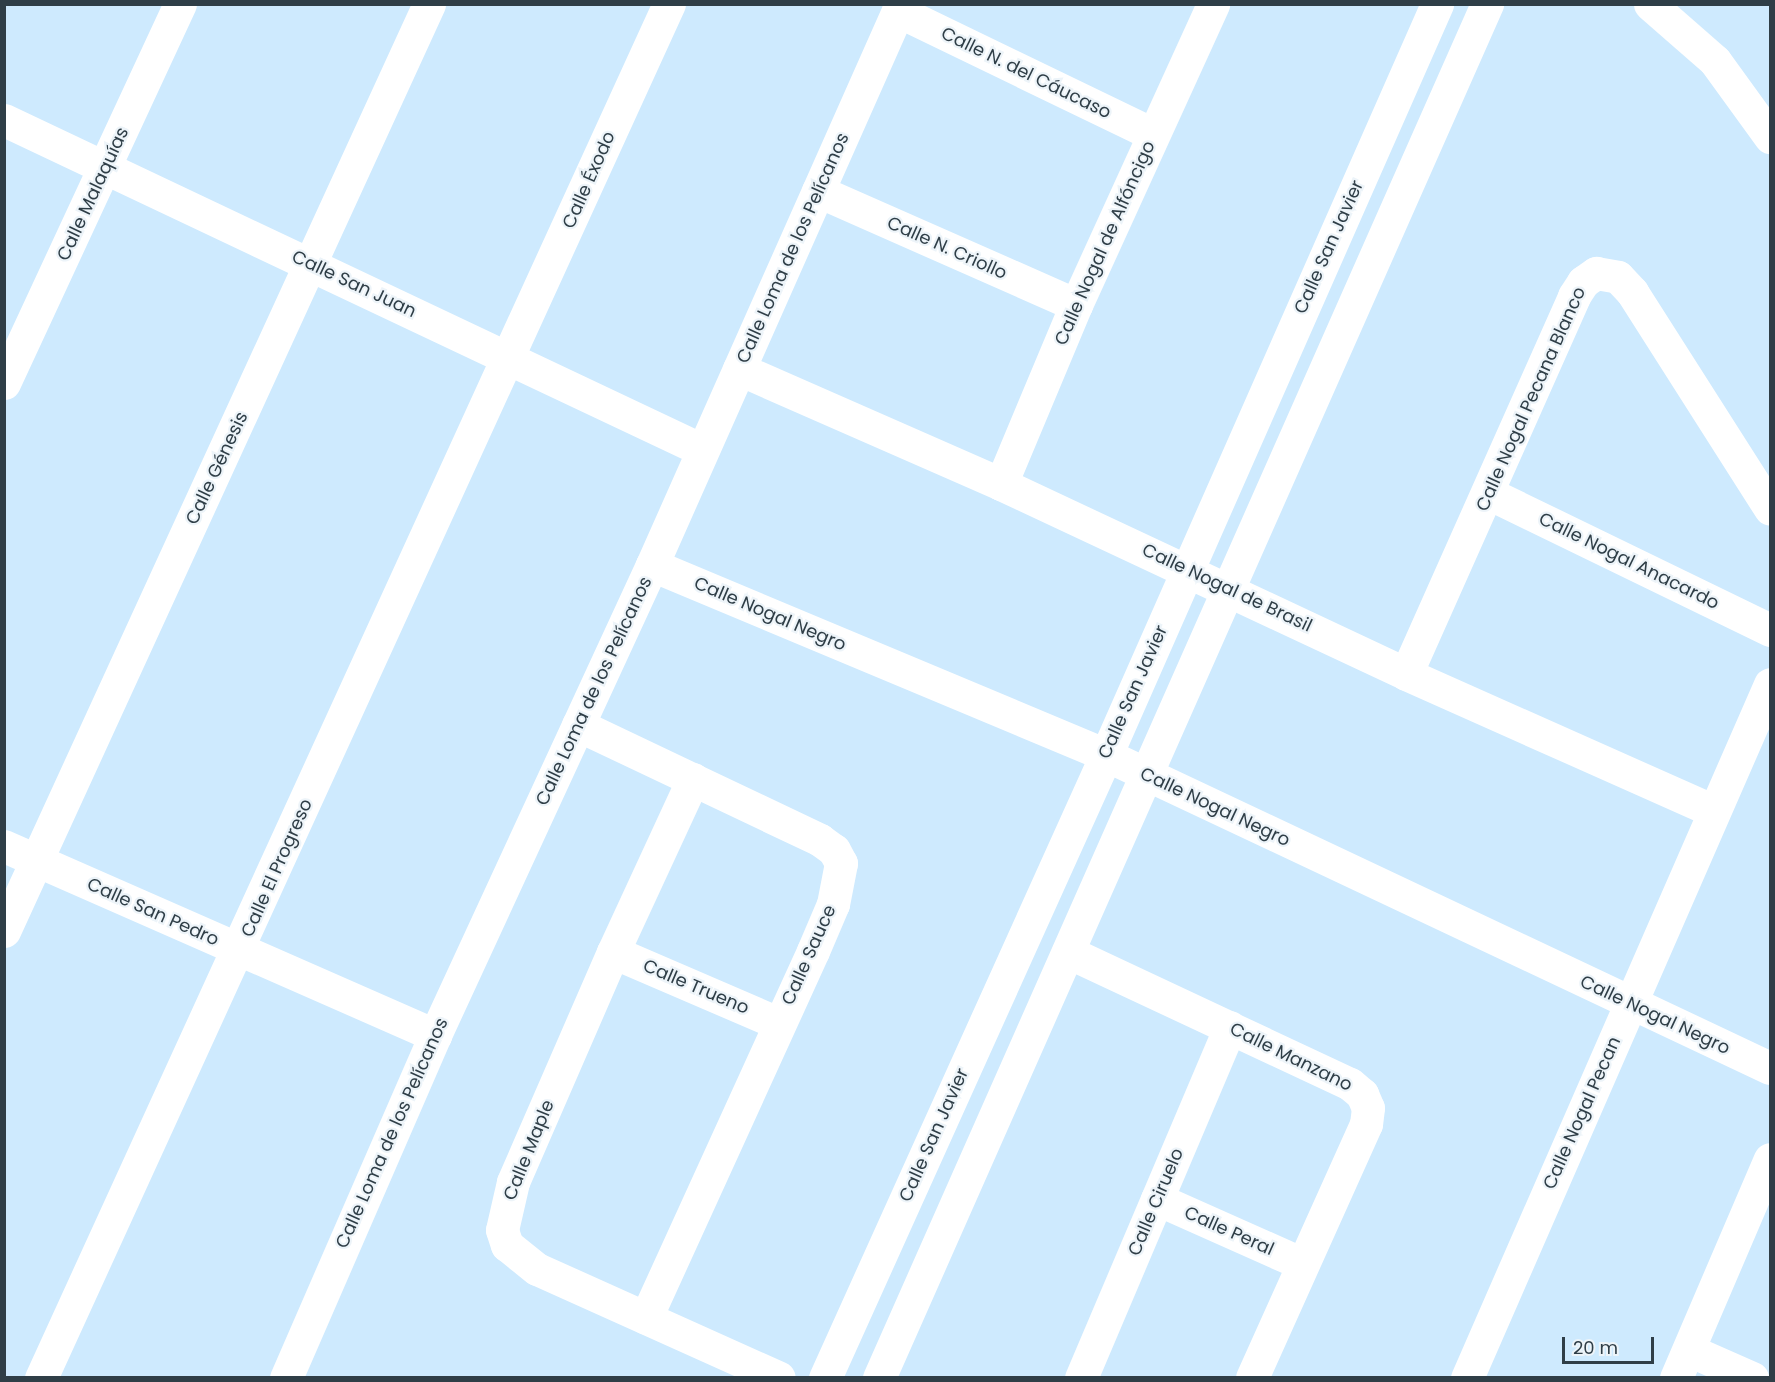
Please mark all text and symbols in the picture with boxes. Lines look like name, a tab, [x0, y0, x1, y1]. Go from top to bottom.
street label: Calle N. del Cáucaso	[938, 22, 1114, 124]
street label: Calle Malaquías	[53, 124, 133, 264]
street label: Calle Éxodo	[558, 128, 620, 232]
street label: Calle Loma de los Pelícanos	[732, 129, 854, 367]
street label: Calle Nogal de Alfóncigo	[1050, 138, 1160, 348]
street label: Calle San Javier	[1290, 177, 1368, 317]
street label: Calle N. Criollo	[884, 212, 1010, 284]
street label: Calle San Juan	[288, 246, 420, 322]
street label: Calle Nogal Pecana Blanco	[1472, 283, 1590, 515]
street label: Calle Génesis	[181, 408, 253, 528]
street label: Calle Nogal Anacardo	[1535, 508, 1723, 614]
street label: Calle Nogal de Brasil	[1139, 539, 1315, 637]
street label: Calle Nogal Negro	[691, 572, 849, 656]
street label: Calle Loma de los Pelícanos	[531, 573, 657, 809]
street label: Calle San Javier	[1094, 622, 1172, 762]
street label: Calle Nogal Negro	[1137, 763, 1293, 851]
street label: Calle El Progreso	[237, 796, 317, 940]
street label: Calle San Pedro	[84, 873, 222, 951]
street label: Calle Sauce	[777, 902, 841, 1008]
street label: Calle Trueno	[640, 955, 752, 1019]
street label: Calle Nogal Negro	[1577, 971, 1733, 1059]
street label: Calle Loma de los Pelícanos	[331, 1014, 453, 1252]
street label: Calle Manzano	[1226, 1018, 1356, 1096]
street label: Calle Nogal Pecan	[1539, 1033, 1625, 1193]
street label: Calle San Javier	[895, 1065, 973, 1205]
street label: Calle Maple	[499, 1097, 559, 1203]
street label: Calle Ciruelo	[1124, 1145, 1188, 1259]
street label: Calle Peral	[1181, 1202, 1277, 1260]
scale bar	[1565, 1325, 1656, 1363]
text: 20 m	[1573, 1335, 1618, 1360]

